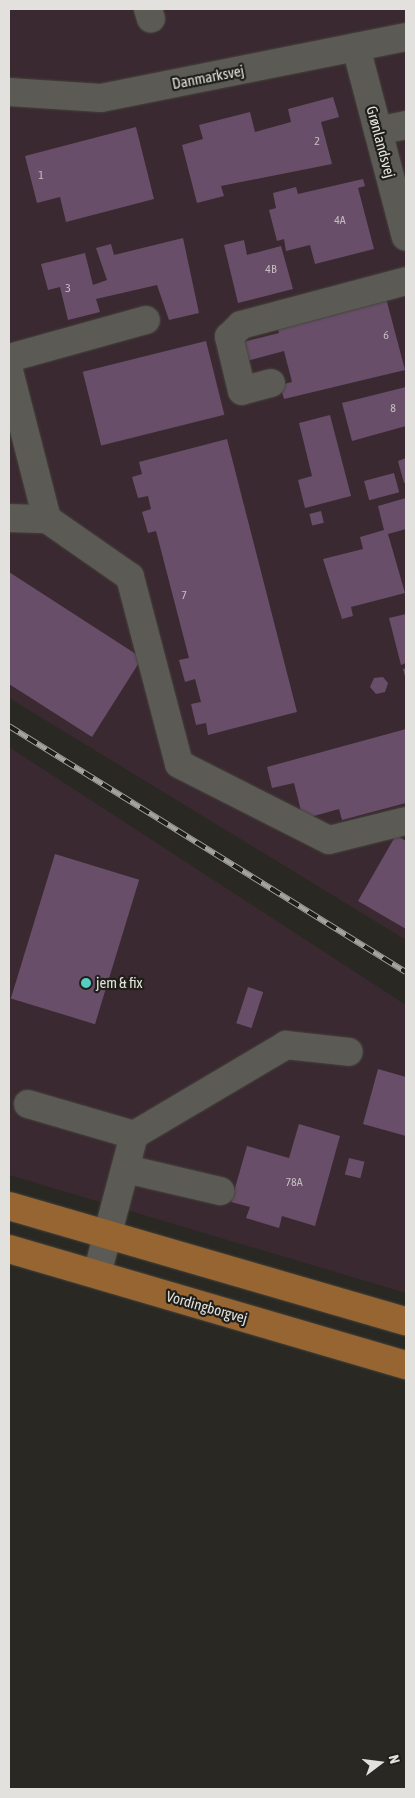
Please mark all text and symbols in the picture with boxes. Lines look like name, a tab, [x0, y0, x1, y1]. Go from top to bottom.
street label: Danmarksvej	[170, 61, 246, 93]
street label: Grønlandsvej	[363, 104, 399, 180]
house number: 2	[314, 135, 320, 149]
house number: 1	[38, 169, 44, 183]
house number: 4A	[334, 214, 346, 228]
house number: 4B	[265, 263, 277, 277]
house number: 3	[65, 282, 71, 296]
house number: 6	[383, 329, 389, 343]
house number: 8	[390, 402, 396, 416]
house number: 7	[181, 589, 187, 603]
place label: jem & fix	[96, 974, 143, 992]
marker: jem & fix	[80, 977, 92, 989]
house number: 78A	[285, 1176, 303, 1190]
street label: Vordingborgvej	[164, 1287, 250, 1327]
north arrow	[355, 1738, 405, 1788]
text: N	[386, 1753, 403, 1765]

